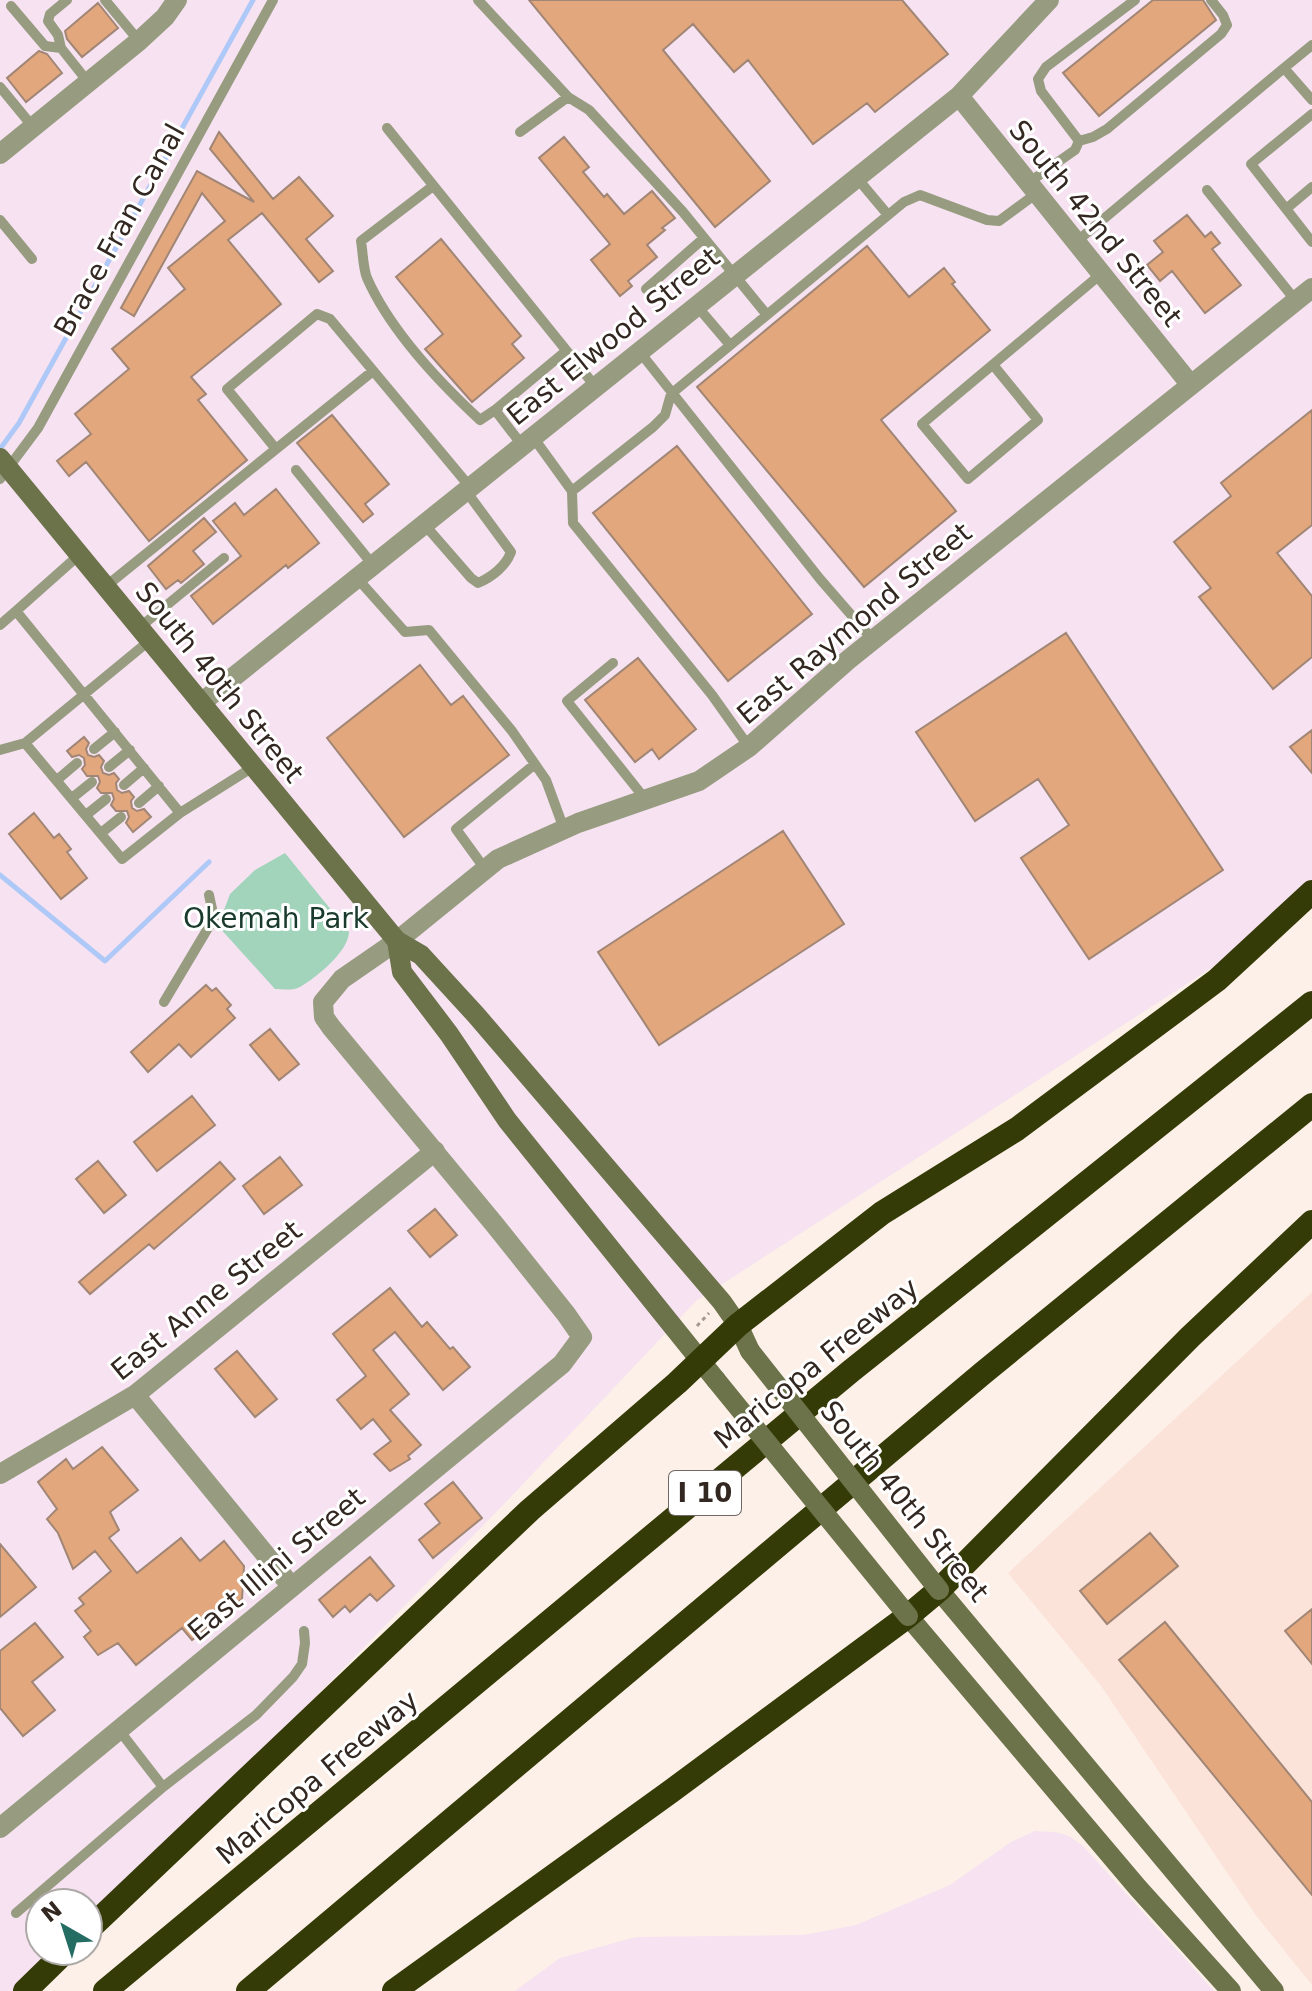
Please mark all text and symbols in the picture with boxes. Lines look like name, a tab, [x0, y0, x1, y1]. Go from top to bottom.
street label: South 42nd Street	[1002, 114, 1189, 333]
street label: Brace Fran Canal	[47, 118, 192, 342]
street label: East Elwood Street	[500, 241, 726, 432]
street label: East Raymond Street	[730, 516, 978, 731]
street label: South 40th Street	[129, 575, 311, 789]
park label: Okemah Park	[183, 902, 370, 935]
street label: East Anne Street	[105, 1214, 308, 1387]
street label: Maricopa Freeway	[708, 1271, 925, 1456]
street label: South 40th Street	[814, 1394, 996, 1608]
road number: I 10	[669, 1471, 741, 1515]
street label: East Illini Street	[181, 1481, 371, 1648]
street label: Maricopa Freeway	[210, 1683, 425, 1871]
north arrow	[24, 1887, 104, 1967]
text: N	[37, 1896, 67, 1927]

